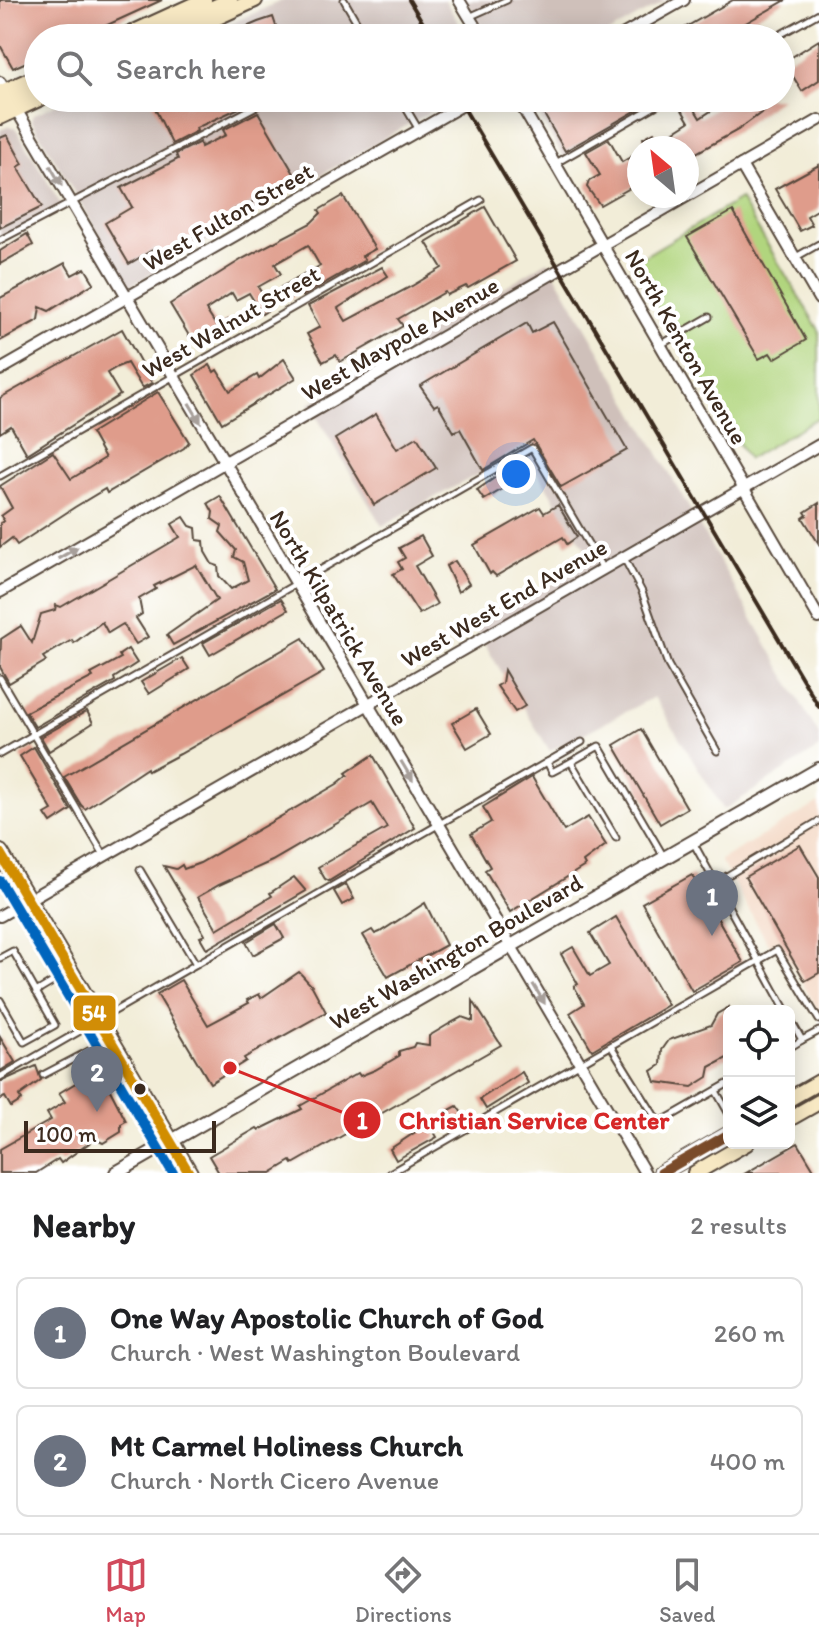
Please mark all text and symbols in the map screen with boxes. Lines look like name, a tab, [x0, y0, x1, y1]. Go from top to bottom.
search box	[24, 24, 795, 112]
icon: search	[52, 46, 96, 90]
text: Search here	[116, 50, 266, 87]
north arrow	[627, 136, 699, 208]
street label: West Fulton Street	[137, 156, 318, 277]
one-way arrow	[49, 165, 63, 187]
street label: North Kenton Avenue	[619, 244, 754, 449]
street label: West Walnut Street	[137, 259, 325, 384]
street label: West Maypole Avenue	[296, 270, 504, 407]
one-way arrow	[188, 402, 202, 424]
your location	[496, 454, 536, 494]
street label: North Kilpatrick Avenue	[264, 505, 415, 731]
street label: West West End Avenue	[396, 532, 612, 673]
one-way arrow	[56, 546, 79, 560]
one-way arrow	[400, 760, 414, 782]
street label: West Washington Boulevard	[324, 867, 587, 1036]
pin: 1	[686, 870, 738, 936]
one-way arrow	[532, 983, 546, 1006]
line badge: 54	[72, 994, 117, 1032]
text: 54	[82, 1000, 107, 1027]
map controls	[723, 1005, 795, 1149]
button: locate	[723, 1005, 795, 1077]
pin: 2	[71, 1046, 123, 1112]
button: layers	[723, 1077, 795, 1149]
unlabelled marker	[132, 1081, 148, 1097]
callout: Christian Service Center	[342, 1095, 685, 1145]
text: Christian Service Center	[399, 1104, 670, 1136]
text: 1	[356, 1106, 368, 1135]
scale bar	[24, 1117, 216, 1153]
text: 100 m	[36, 1121, 97, 1148]
text: Nearby	[32, 1205, 135, 1246]
text: 2 results	[690, 1209, 787, 1241]
text: One Way Apostolic Church of God	[110, 1299, 544, 1336]
text: 1	[54, 1317, 66, 1349]
text: 260 m	[714, 1317, 785, 1349]
text: Church · West Washington Boulevard	[110, 1336, 520, 1368]
text: Mt Carmel Holiness Church	[110, 1427, 463, 1464]
text: 2	[53, 1445, 67, 1477]
text: 400 m	[710, 1445, 785, 1477]
text: Church · North Cicero Avenue	[110, 1464, 439, 1496]
tab: Map	[104, 1553, 148, 1628]
tab: Directions	[355, 1553, 452, 1628]
tab: Saved	[659, 1553, 715, 1628]

